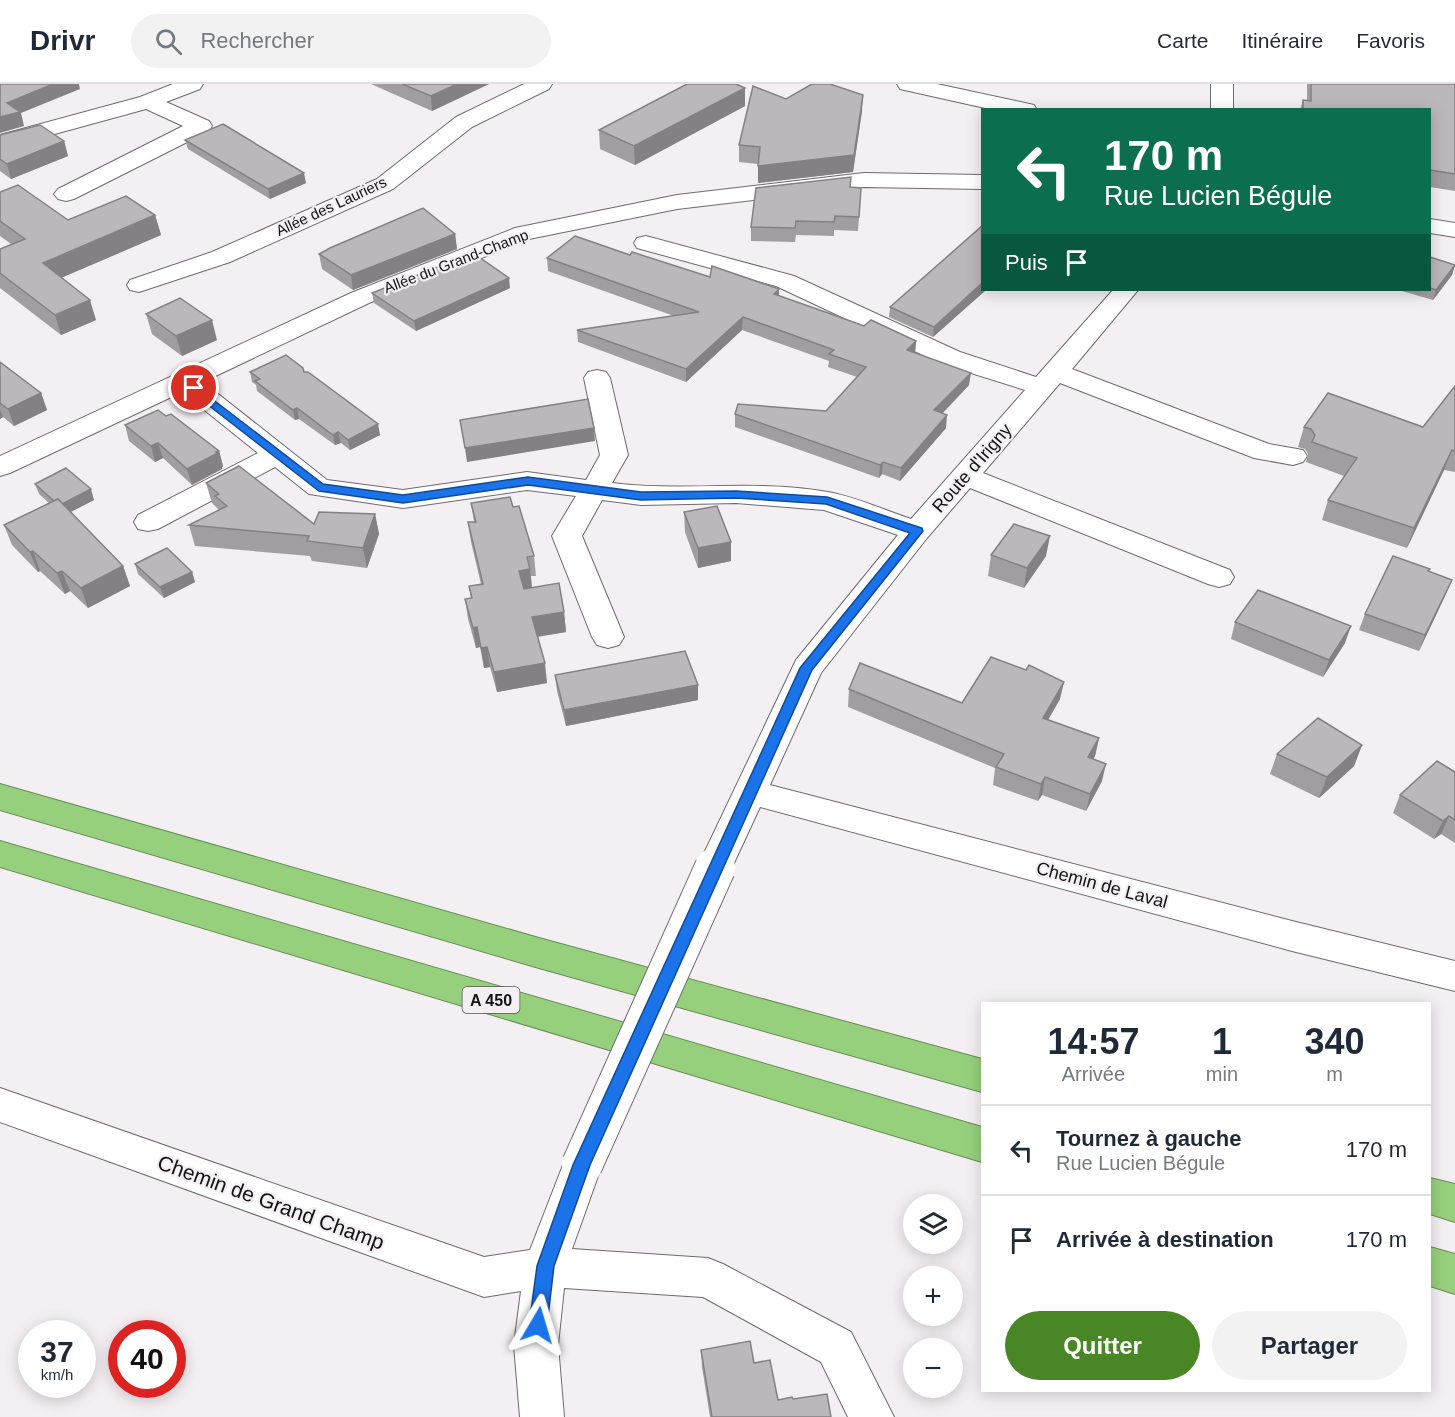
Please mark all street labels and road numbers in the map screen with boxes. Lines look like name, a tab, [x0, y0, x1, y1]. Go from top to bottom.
street label: Allée des Lauriers	[273, 173, 389, 239]
street label: Allée du Grand-Champ	[381, 226, 531, 296]
street label: Route d'Irigny	[928, 420, 1016, 516]
street label: Chemin de Laval	[1034, 858, 1170, 912]
road number: A 450	[462, 987, 520, 1013]
street label: Chemin de Grand Champ	[155, 1150, 387, 1254]

